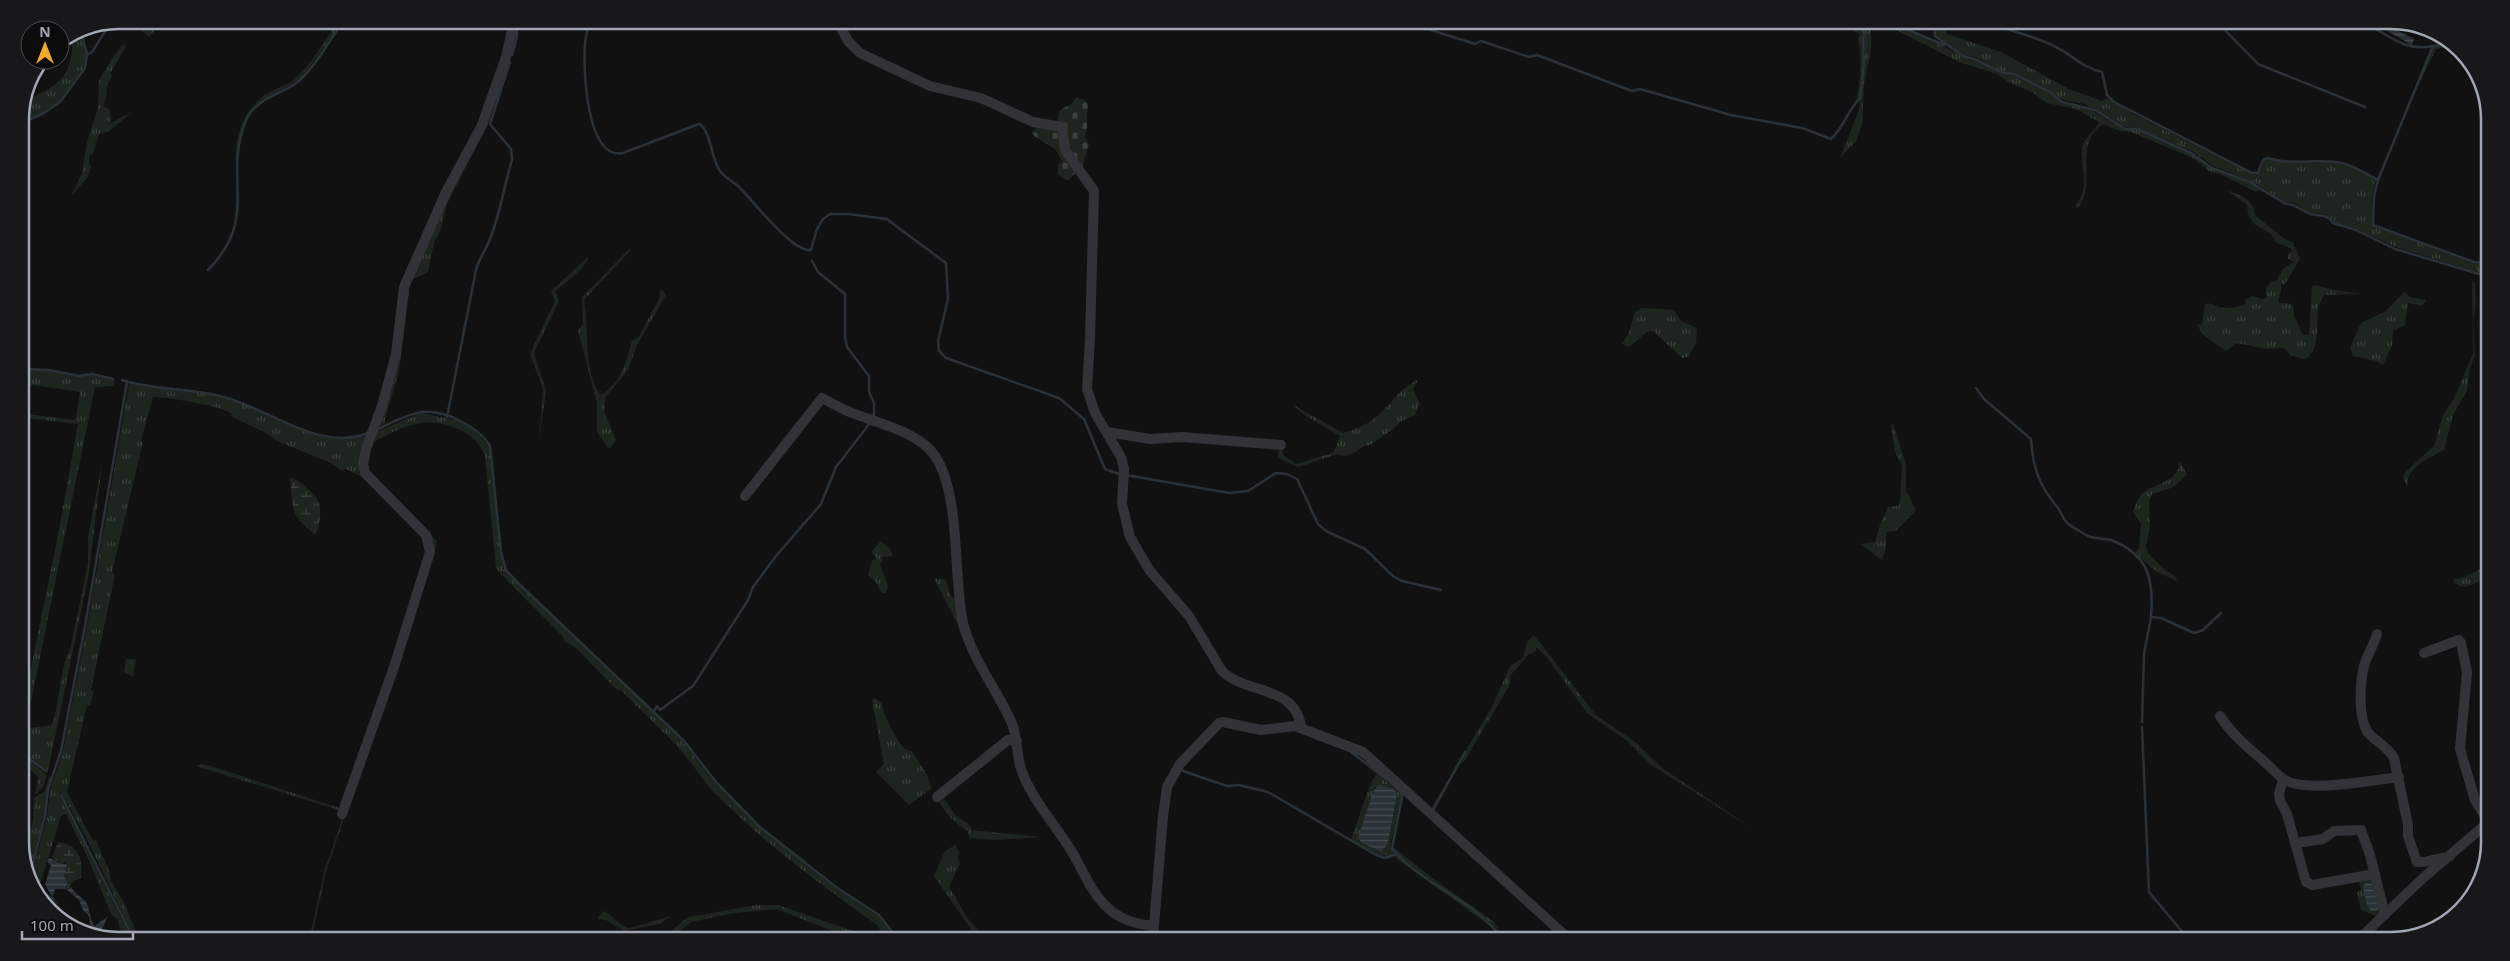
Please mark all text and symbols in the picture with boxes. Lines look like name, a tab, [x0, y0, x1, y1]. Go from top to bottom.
north arrow	[20, 20, 70, 70]
text: N	[39, 22, 51, 41]
scale bar	[22, 908, 134, 940]
text: 100 m	[30, 915, 74, 935]

